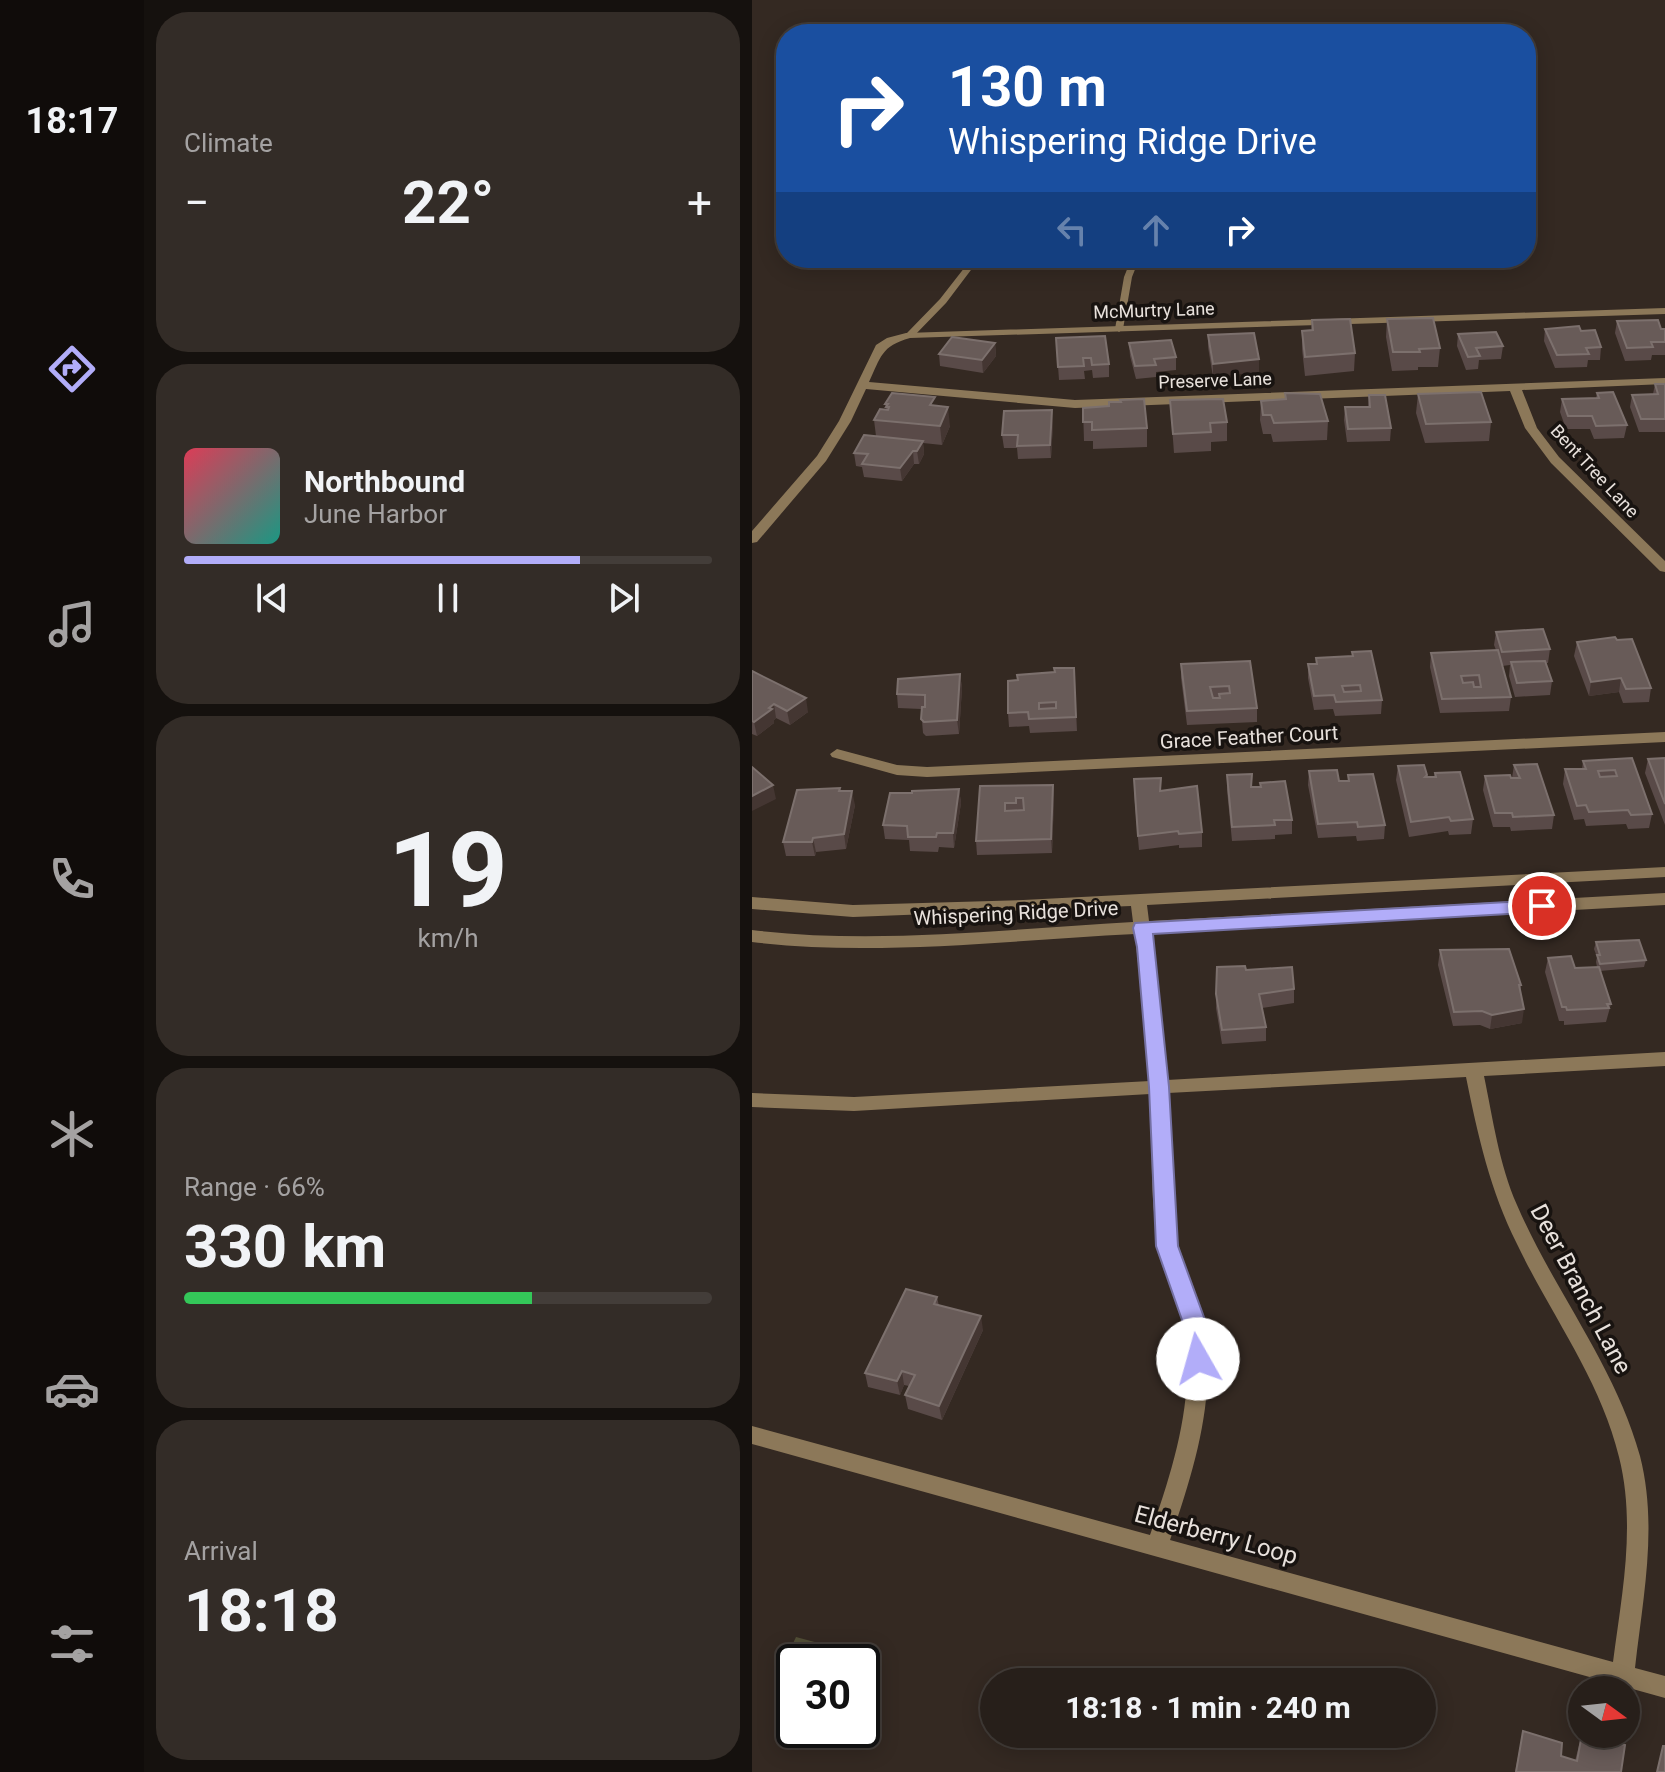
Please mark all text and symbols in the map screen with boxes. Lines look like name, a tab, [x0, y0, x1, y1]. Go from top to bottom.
text: 130 m	[948, 54, 1107, 120]
icon: right	[816, 56, 920, 160]
text: 18:17	[26, 100, 118, 142]
text: Whispering Ridge Drive	[948, 121, 1317, 163]
text: Climate	[184, 128, 273, 158]
text: 22°	[402, 167, 494, 238]
text: −	[184, 177, 209, 229]
text: +	[687, 177, 712, 229]
icon: left	[1050, 208, 1094, 252]
icon: ahead	[1134, 208, 1178, 252]
icon: right	[1218, 208, 1262, 252]
street label: McMurtry Lane	[1093, 297, 1215, 323]
icon: directions	[44, 341, 100, 397]
street label: Preserve Lane	[1158, 368, 1272, 392]
street label: Bent Tree Lane	[1547, 420, 1643, 522]
text: Northbound	[304, 464, 465, 499]
text: June Harbor	[304, 499, 447, 529]
icon: previous	[250, 576, 294, 620]
icon: pause	[426, 576, 470, 620]
icon: next	[602, 576, 646, 620]
icon: music	[44, 596, 100, 652]
street label: Grace Feather Court	[1159, 720, 1339, 754]
text: 19	[388, 810, 508, 931]
icon: phone	[44, 851, 100, 907]
pin	[1508, 872, 1576, 940]
icon: arrive	[1520, 884, 1564, 928]
street label: Whispering Ridge Drive	[913, 896, 1119, 930]
text: km/h	[417, 923, 479, 953]
icon: climate	[44, 1106, 100, 1162]
text: Range · 66%	[184, 1172, 325, 1202]
street label: Deer Branch Lane	[1525, 1199, 1637, 1379]
text: 330 km	[184, 1211, 386, 1282]
position arrow	[1156, 1317, 1240, 1401]
icon: car	[44, 1361, 100, 1417]
street label: Elderberry Loop	[1131, 1500, 1301, 1570]
text: Arrival	[184, 1536, 258, 1566]
text: 18:18	[184, 1575, 339, 1646]
icon: filters	[44, 1616, 100, 1672]
speed limit sign: 30	[776, 1644, 880, 1748]
north arrow	[1568, 1676, 1640, 1748]
map controls	[1568, 1676, 1640, 1748]
text: 18:18 · 1 min · 240 m	[1065, 1690, 1351, 1725]

